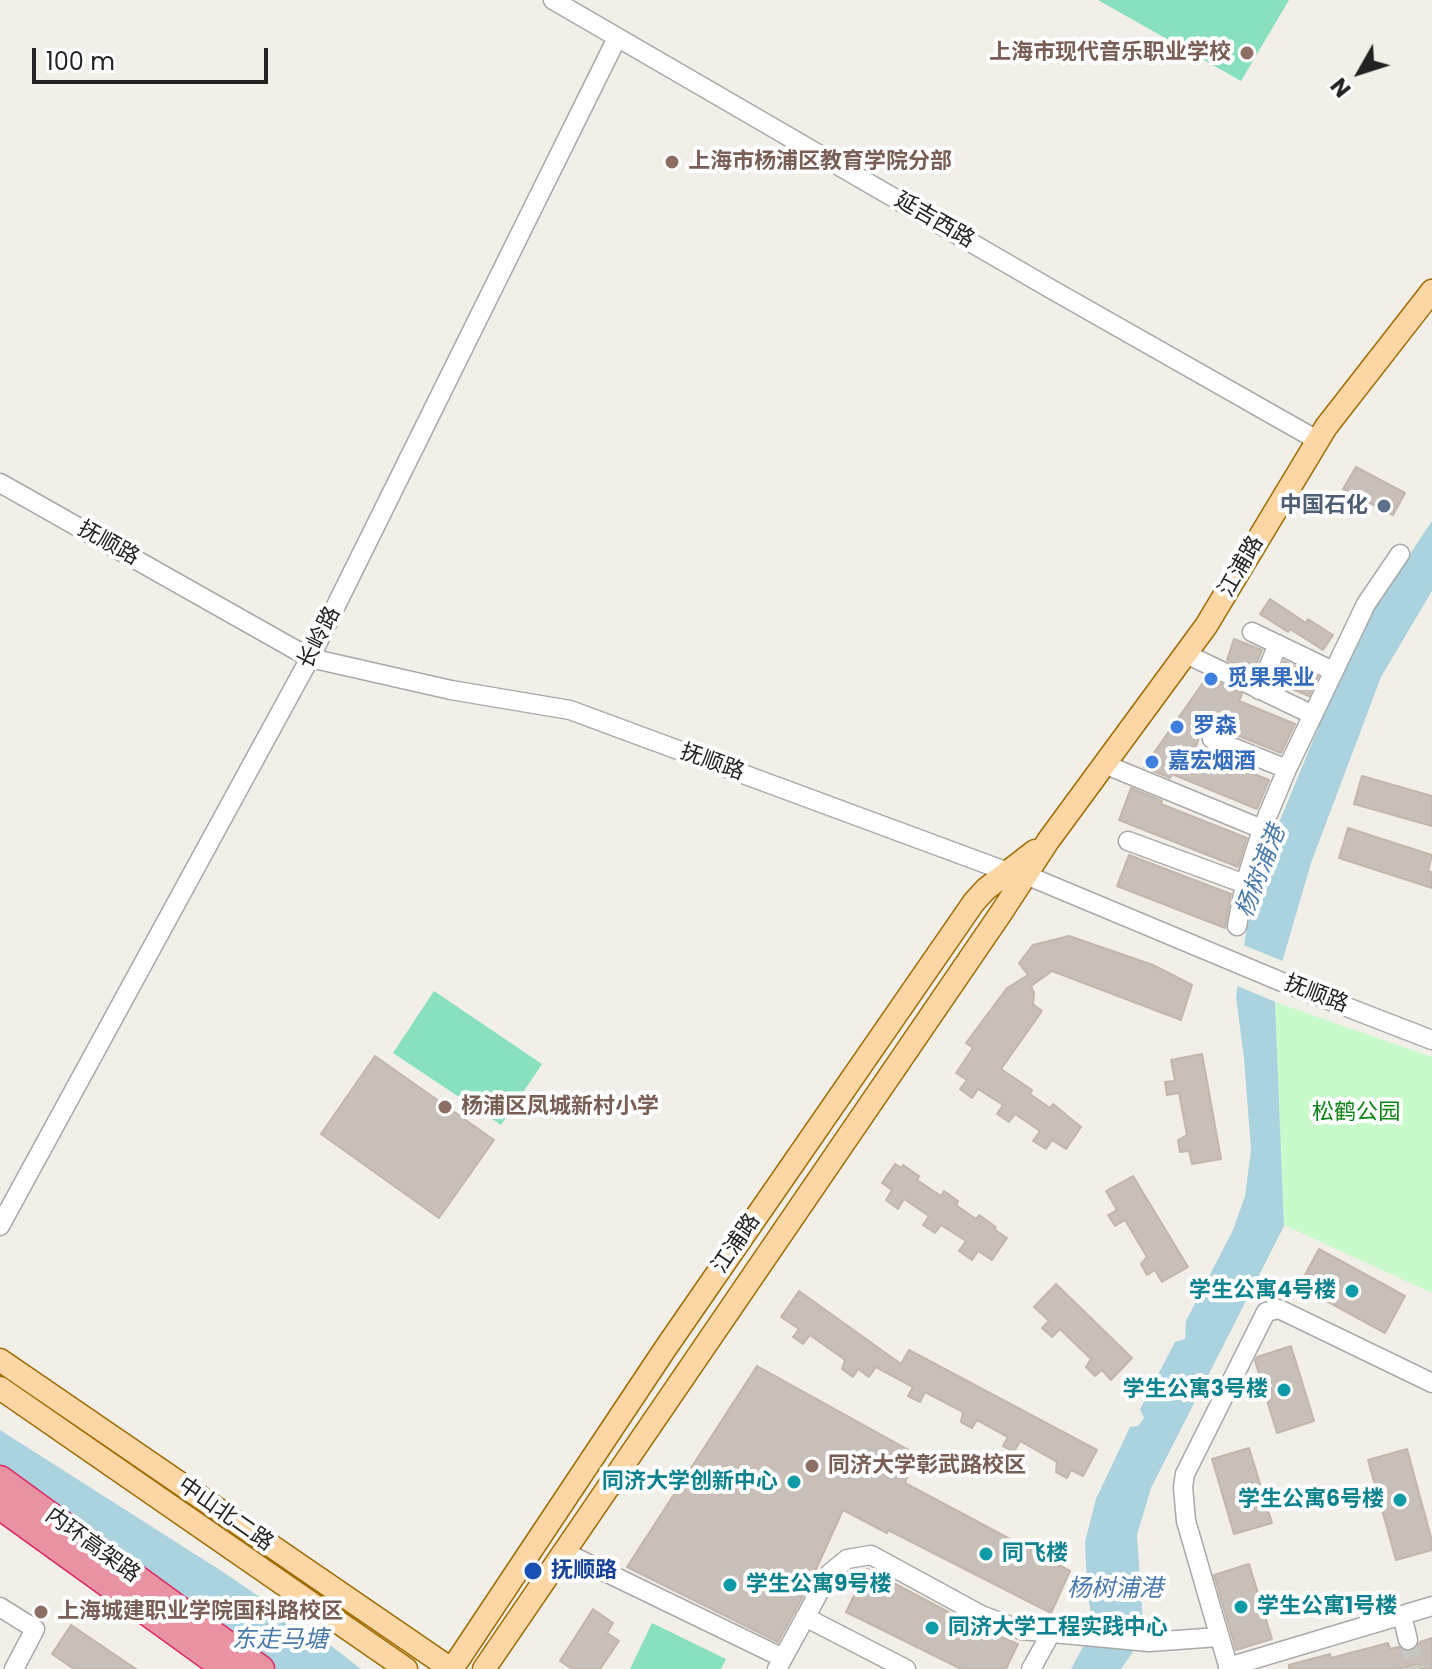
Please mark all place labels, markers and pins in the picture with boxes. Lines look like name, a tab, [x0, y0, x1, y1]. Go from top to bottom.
place label: 上海市现代音乐职业学校	[989, 40, 1231, 66]
marker: 上海市现代音乐职业学校	[1238, 44, 1256, 62]
place label: 上海市杨浦区教育学院分部	[688, 149, 952, 175]
marker: 上海市杨浦区教育学院分部	[663, 153, 681, 171]
place label: 中国石化	[1280, 493, 1368, 519]
marker: 中国石化	[1375, 497, 1393, 515]
place label: 觅果果业	[1227, 666, 1315, 692]
marker: 觅果果业	[1202, 670, 1220, 688]
place label: 罗森	[1193, 714, 1237, 740]
marker: 罗森	[1168, 718, 1186, 736]
place label: 嘉宏烟酒	[1168, 749, 1256, 775]
marker: 嘉宏烟酒	[1143, 753, 1161, 771]
place label: 杨浦区凤城新村小学	[461, 1094, 659, 1120]
marker: 杨浦区凤城新村小学	[436, 1098, 454, 1116]
place label: 学生公寓4号楼	[1189, 1278, 1336, 1304]
marker: 学生公寓4号楼	[1343, 1282, 1361, 1300]
place label: 学生公寓3号楼	[1123, 1377, 1268, 1403]
marker: 学生公寓3号楼	[1275, 1381, 1293, 1399]
place label: 同济大学彰武路校区	[828, 1453, 1026, 1479]
marker: 同济大学彰武路校区	[803, 1457, 821, 1475]
place label: 同济大学创新中心	[602, 1469, 778, 1495]
marker: 同济大学创新中心	[785, 1473, 803, 1491]
place label: 学生公寓6号楼	[1238, 1487, 1384, 1513]
marker: 学生公寓6号楼	[1391, 1491, 1409, 1509]
place label: 同飞楼	[1002, 1541, 1068, 1567]
marker: 同飞楼	[977, 1545, 995, 1563]
place label: 抚顺路	[551, 1558, 617, 1584]
marker: 抚顺路	[522, 1560, 544, 1582]
place label: 学生公寓9号楼	[746, 1572, 892, 1598]
marker: 学生公寓9号楼	[721, 1576, 739, 1594]
place label: 学生公寓1号楼	[1257, 1594, 1397, 1620]
marker: 学生公寓1号楼	[1232, 1598, 1250, 1616]
place label: 上海城建职业学院国科路校区	[57, 1599, 343, 1625]
marker: 上海城建职业学院国科路校区	[32, 1603, 50, 1621]
place label: 同济大学工程实践中心	[948, 1615, 1168, 1641]
marker: 同济大学工程实践中心	[923, 1619, 941, 1637]

